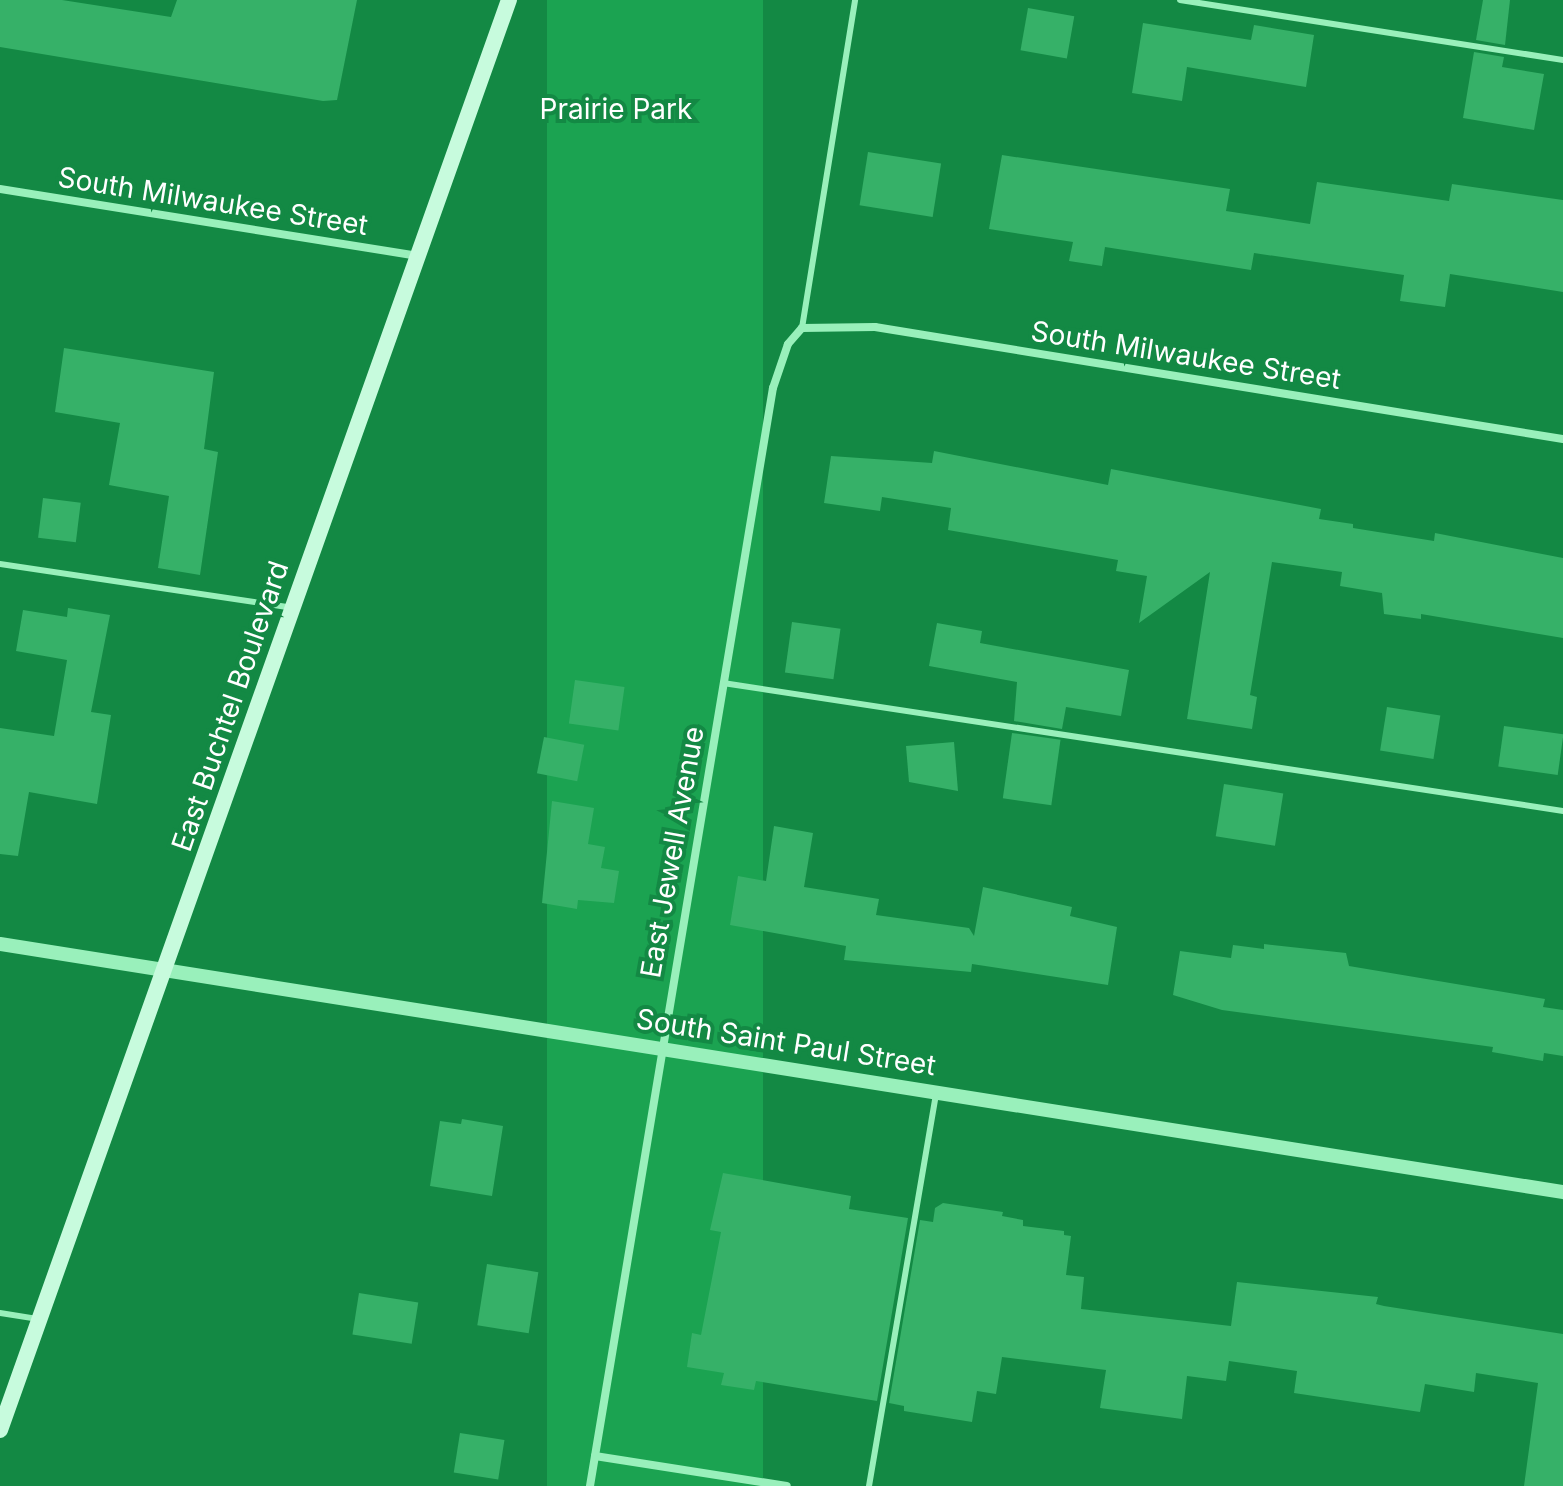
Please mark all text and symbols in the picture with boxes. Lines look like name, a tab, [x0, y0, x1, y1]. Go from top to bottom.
park label: Prairie Park	[540, 92, 692, 126]
street label: South Milwaukee Street	[56, 160, 370, 242]
street label: South Milwaukee Street	[1029, 314, 1343, 396]
street label: East Buchtel Boulevard	[165, 557, 295, 855]
street label: East Jewell Avenue	[633, 724, 711, 980]
street label: South Saint Paul Street	[634, 1002, 938, 1082]

